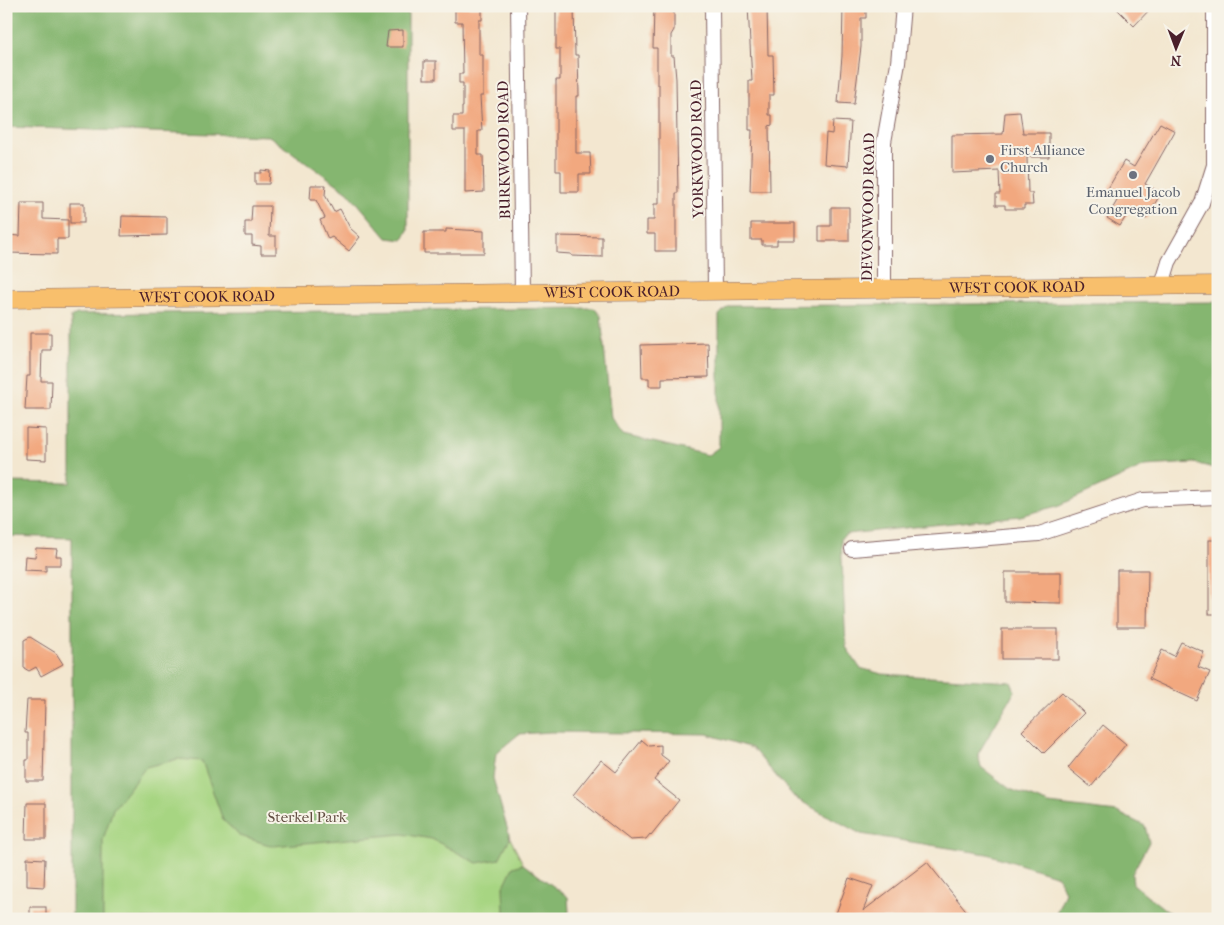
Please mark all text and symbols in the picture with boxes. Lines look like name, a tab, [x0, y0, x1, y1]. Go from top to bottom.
north arrow	[1152, 22, 1202, 72]
text: N	[1170, 52, 1181, 69]
street label: YORKWOOD ROAD	[687, 79, 707, 220]
street label: BURKWOOD ROAD	[494, 81, 514, 219]
street label: DEVONWOOD ROAD	[858, 132, 878, 282]
place label: First Alliance Church	[1000, 141, 1086, 176]
marker: First Alliance Church	[984, 153, 996, 165]
marker: Emanuel Jacob Congregation	[1127, 169, 1139, 181]
place label: Emanuel Jacob Congregation	[1086, 183, 1180, 218]
street label: WEST COOK ROAD	[948, 278, 1085, 297]
street label: WEST COOK ROAD	[543, 282, 680, 302]
street label: WEST COOK ROAD	[138, 287, 275, 306]
park label: Sterkel Park	[268, 808, 347, 826]

